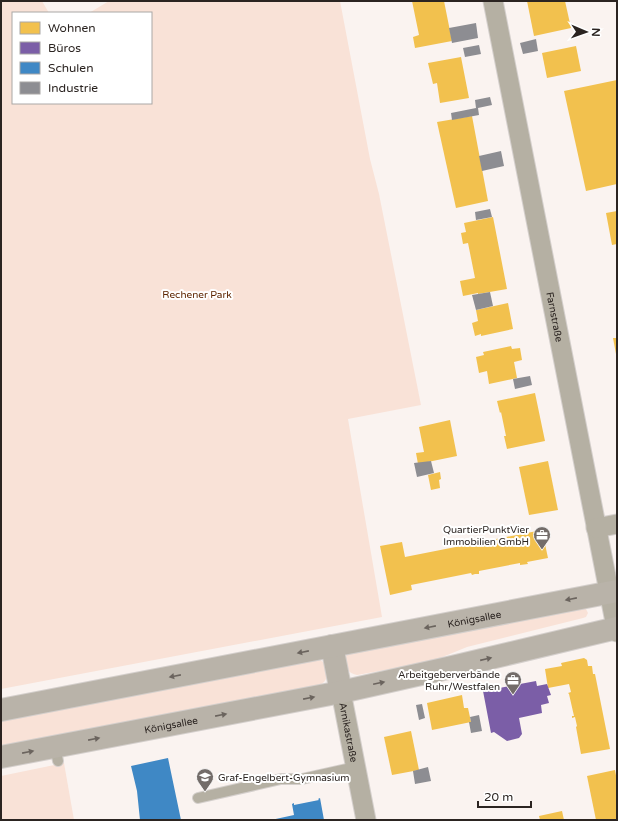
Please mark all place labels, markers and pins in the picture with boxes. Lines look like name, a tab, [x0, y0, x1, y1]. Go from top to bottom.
place label: QuartierPunktVier Immobilien GmbH	[443, 524, 529, 548]
office icon: QuartierPunktVier Immobilien GmbH	[532, 525, 552, 550]
place label: Arbeitgeberverbände Ruhr/Westfalen	[398, 669, 500, 693]
office icon: Arbeitgeberverbände Ruhr/Westfalen	[503, 670, 523, 695]
school or university icon: Graf-Engelbert-Gymnasium	[195, 767, 215, 792]
place label: Graf-Engelbert-Gymnasium	[218, 772, 349, 784]

